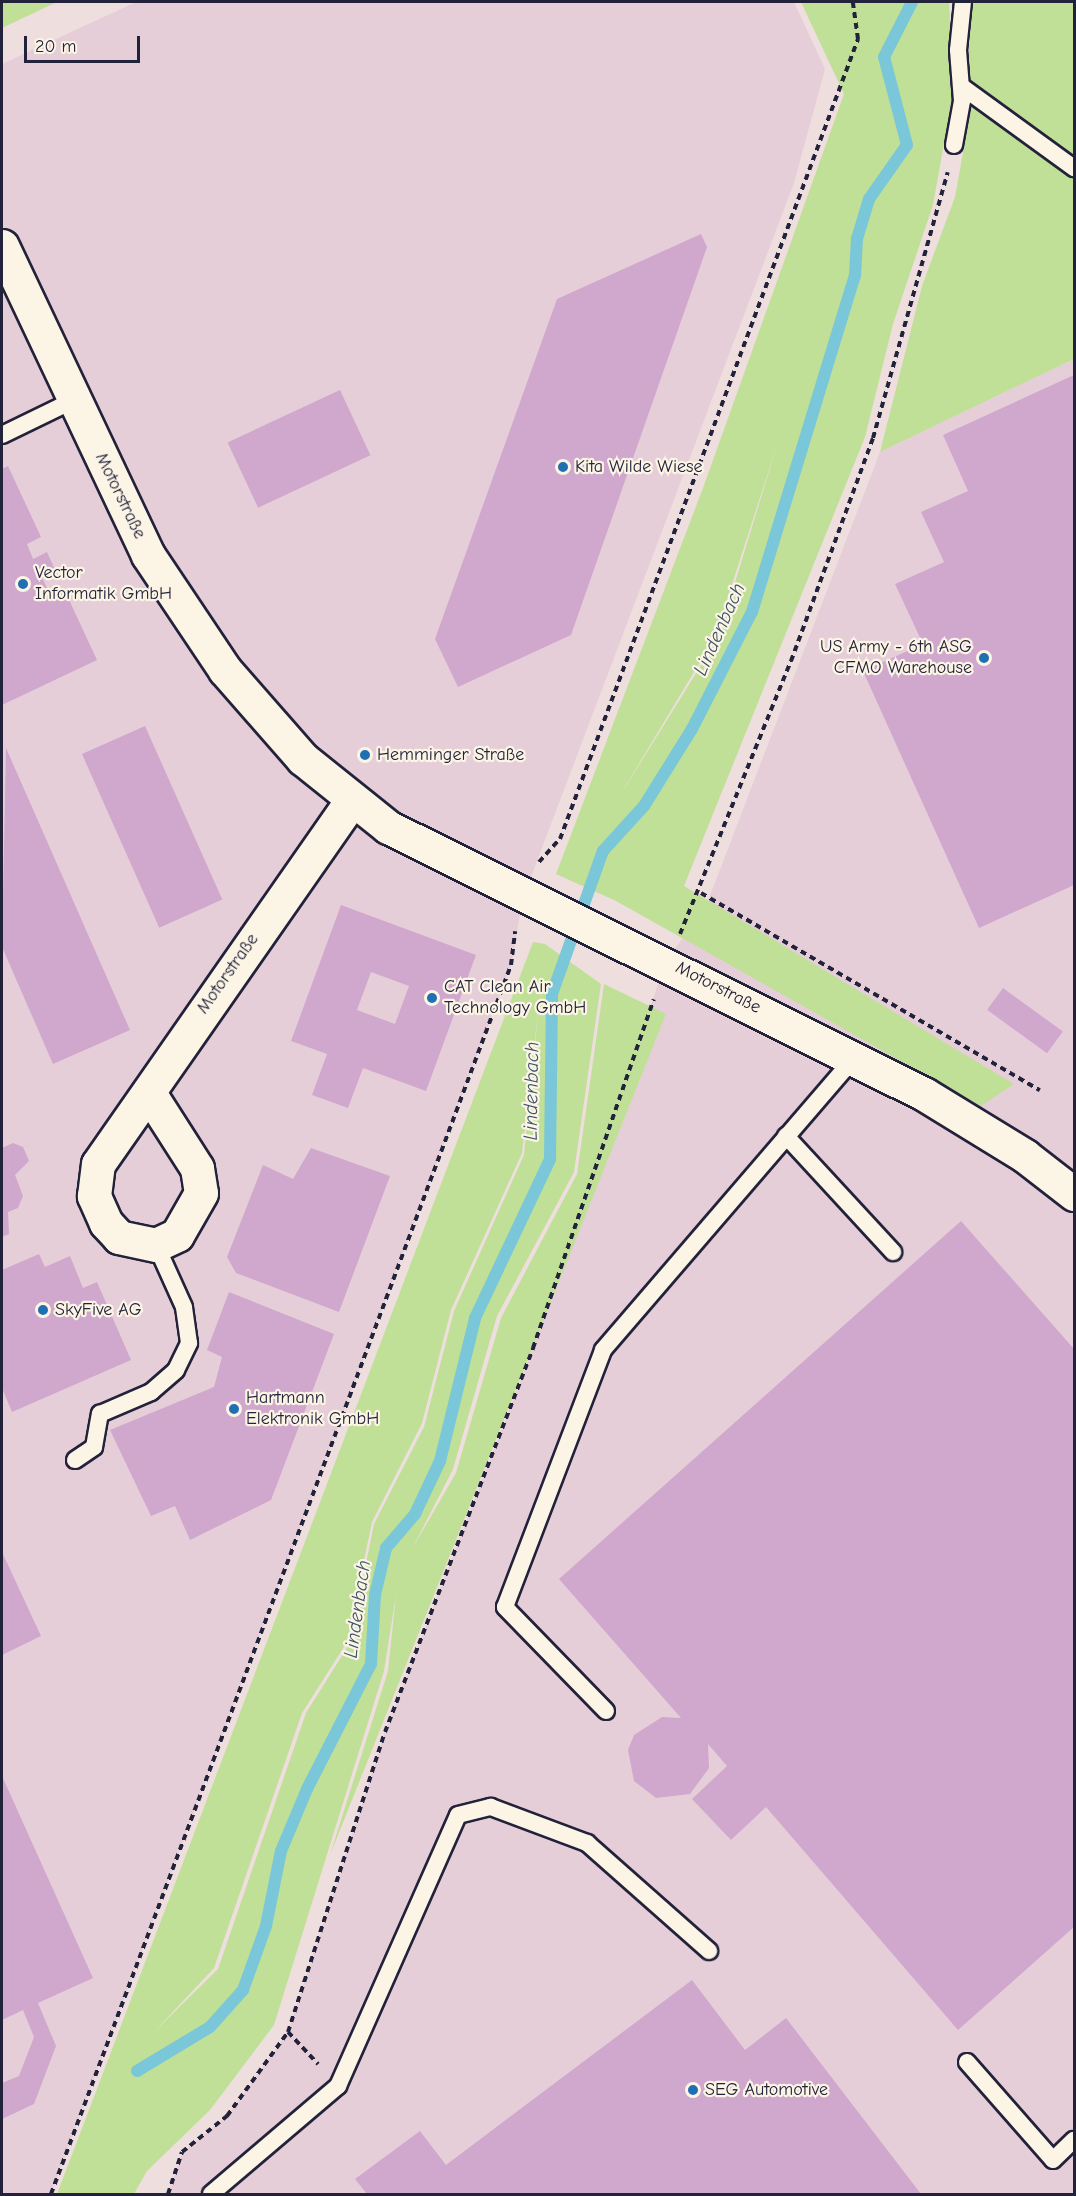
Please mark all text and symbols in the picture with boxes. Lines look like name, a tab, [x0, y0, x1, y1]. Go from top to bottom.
scale bar	[27, 24, 142, 62]
text: 20 m	[35, 36, 76, 57]
street label: Motorstraße	[90, 449, 150, 543]
place label: Kita Wilde Wiese	[575, 456, 702, 478]
marker: Kita Wilde Wiese	[556, 460, 570, 474]
place label: Vector Informatik GmbH	[35, 563, 172, 606]
marker: Vector Informatik GmbH	[16, 577, 30, 591]
water label: Lindenbach	[688, 579, 750, 679]
place label: US Army - 6th ASG CFMO Warehouse	[820, 637, 972, 680]
marker: US Army - 6th ASG CFMO Warehouse	[977, 651, 991, 665]
place label: Hemminger Straße	[377, 744, 524, 766]
marker: Hemminger Straße	[358, 748, 372, 762]
street label: Motorstraße	[192, 930, 264, 1018]
street label: Motorstraße	[672, 957, 764, 1019]
place label: CAT Clean Air Technology GmbH	[444, 977, 586, 1020]
marker: CAT Clean Air Technology GmbH	[425, 991, 439, 1005]
water label: Lindenbach	[518, 1041, 544, 1141]
place label: SkyFive AG	[55, 1299, 142, 1321]
marker: SkyFive AG	[36, 1303, 50, 1317]
place label: Hartmann Elektronik GmbH	[246, 1388, 379, 1430]
marker: Hartmann Elektronik GmbH	[227, 1402, 241, 1416]
water label: Lindenbach	[338, 1558, 376, 1660]
place label: SEG Automotive	[705, 2079, 828, 2101]
marker: SEG Automotive	[686, 2083, 700, 2097]

